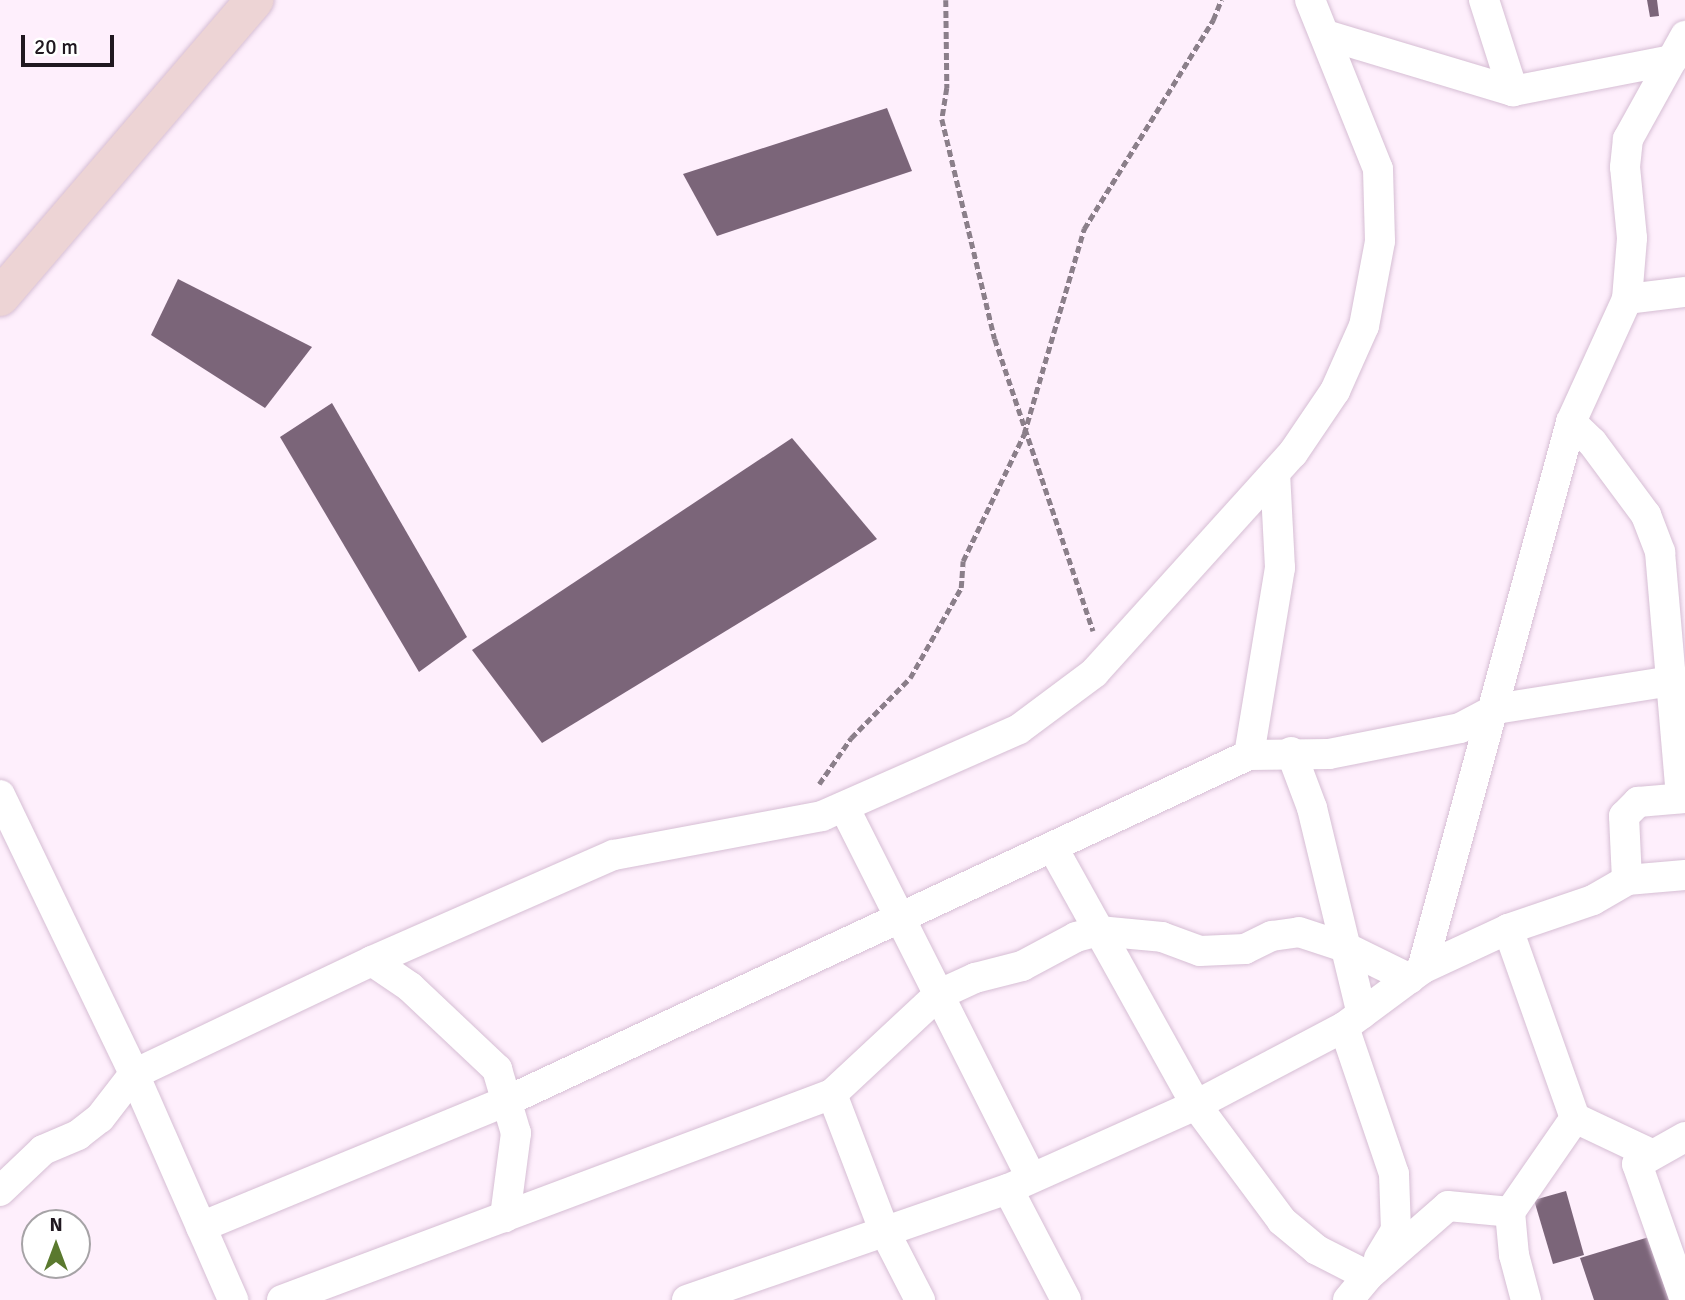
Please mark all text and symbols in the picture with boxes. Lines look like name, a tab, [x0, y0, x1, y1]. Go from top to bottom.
scale bar	[24, 21, 117, 65]
text: 20 m	[34, 34, 78, 60]
north arrow	[21, 1209, 91, 1279]
text: N	[49, 1213, 63, 1237]

